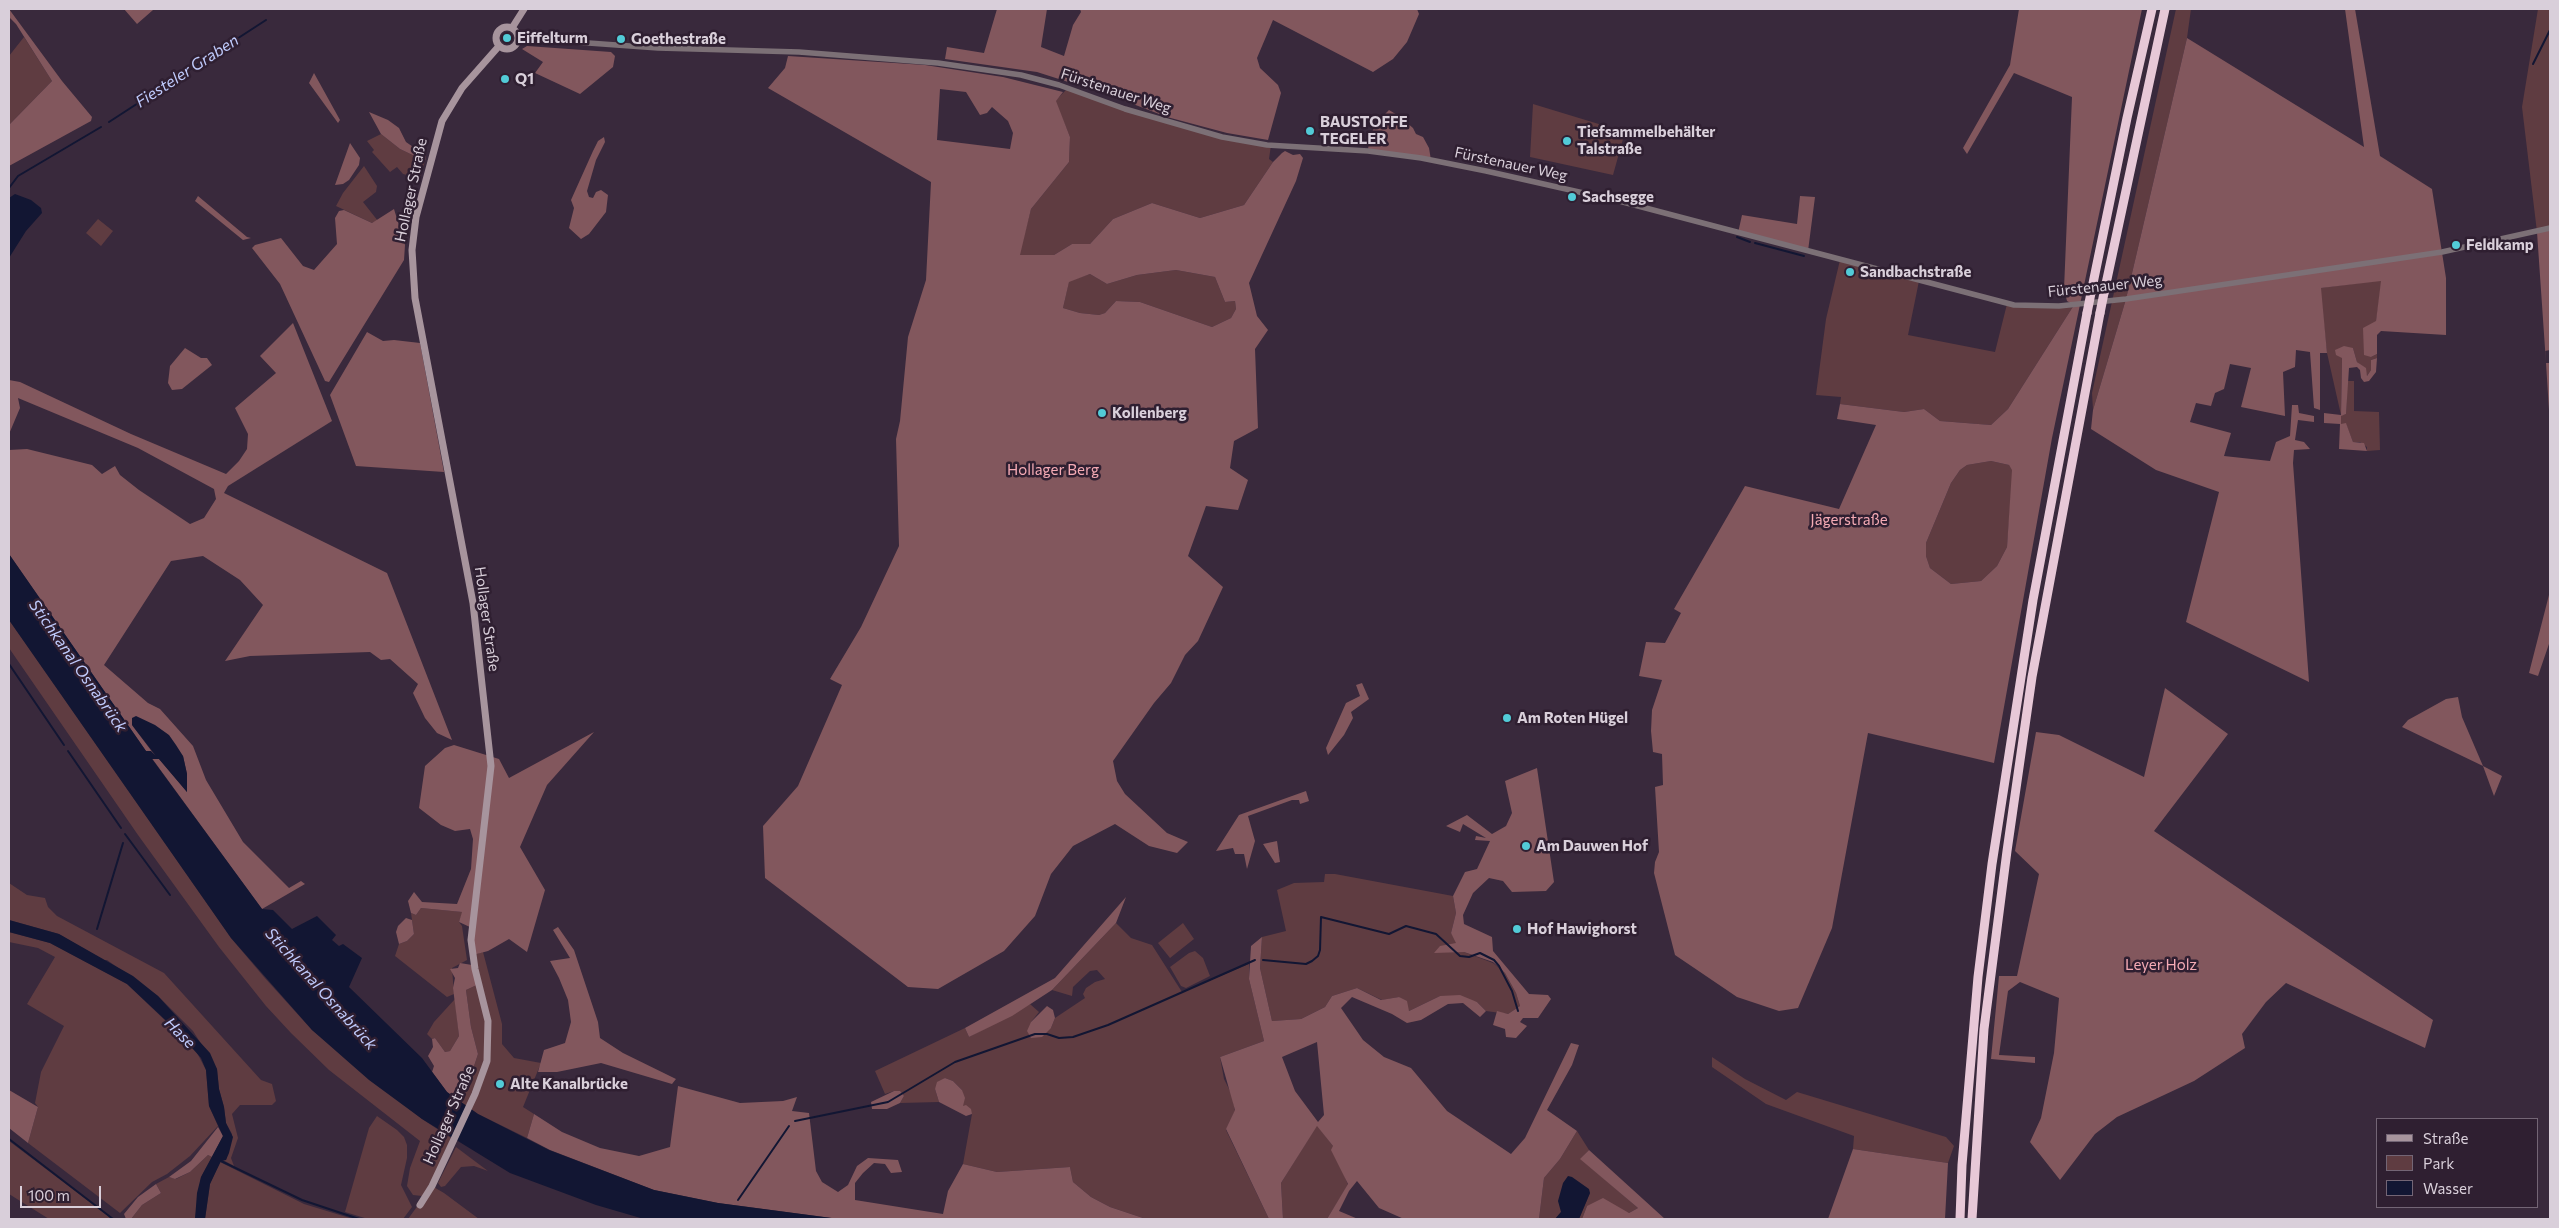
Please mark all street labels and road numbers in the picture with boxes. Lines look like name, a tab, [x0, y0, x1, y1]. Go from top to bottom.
street label: Fürstenauer Weg	[1058, 65, 1174, 117]
street label: Hollager Straße	[391, 136, 431, 244]
street label: Fürstenauer Weg	[1453, 143, 1569, 185]
street label: Fürstenauer Weg	[2047, 271, 2163, 301]
street label: Hollager Straße	[471, 565, 503, 673]
street label: Hollager Straße	[419, 1063, 479, 1167]

